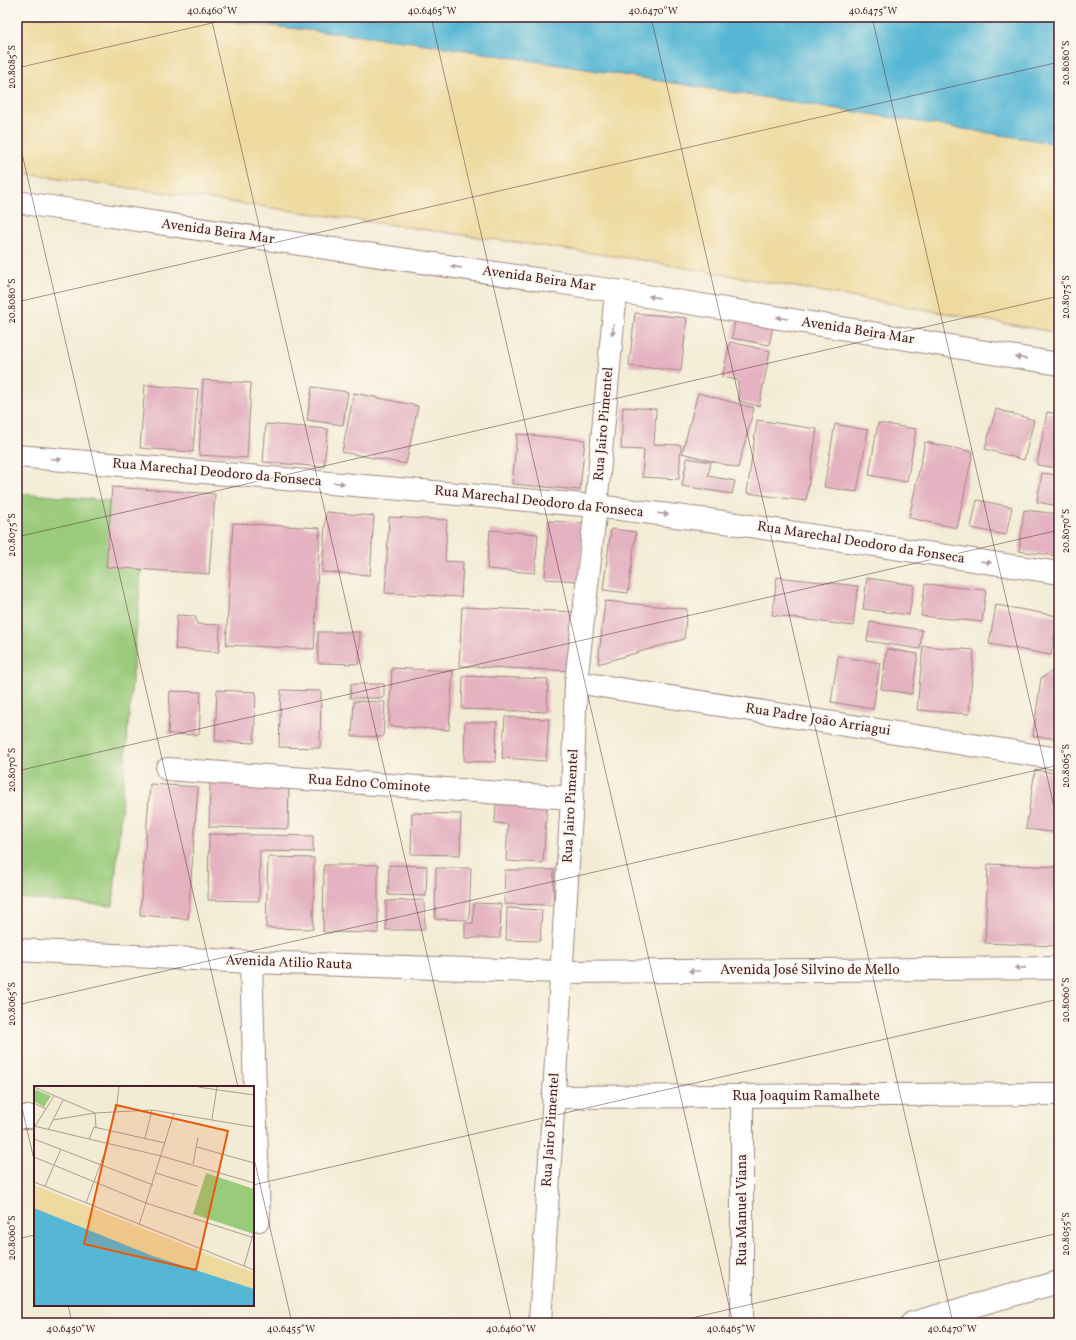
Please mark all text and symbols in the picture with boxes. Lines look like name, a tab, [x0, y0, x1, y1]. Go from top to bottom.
text: 40.6460°W	[187, 4, 237, 18]
text: 40.6465°W	[408, 4, 456, 18]
text: 40.6470°W	[628, 4, 678, 18]
text: 40.6475°W	[849, 4, 897, 18]
text: 20.8080°S	[1059, 41, 1073, 85]
text: 20.8085°S	[5, 45, 19, 89]
street label: Avenida Beira Mar	[160, 215, 276, 249]
street label: Avenida Beira Mar	[481, 262, 597, 296]
one-way arrow	[450, 264, 462, 270]
text: 20.8075°S	[1059, 275, 1073, 319]
text: 20.8080°S	[5, 279, 19, 323]
one-way arrow	[647, 294, 660, 300]
street label: Avenida Beira Mar	[800, 313, 916, 349]
one-way arrow	[776, 315, 788, 321]
one-way arrow	[609, 324, 616, 336]
one-way arrow	[1014, 355, 1027, 361]
street label: Rua Jairo Pimentel	[590, 366, 618, 482]
street label: Rua Marechal Deodoro da Fonseca	[111, 454, 323, 492]
one-way arrow	[50, 456, 62, 463]
one-way arrow	[333, 480, 345, 487]
street label: Rua Marechal Deodoro da Fonseca	[433, 482, 645, 522]
text: 20.8070°S	[1059, 509, 1073, 553]
one-way arrow	[657, 511, 669, 517]
text: 20.8075°S	[5, 513, 19, 557]
street label: Rua Marechal Deodoro da Fonseca	[756, 517, 966, 569]
one-way arrow	[980, 559, 992, 565]
street label: Rua Padre João Arriagui	[744, 699, 892, 741]
text: 20.8065°S	[1059, 744, 1073, 788]
text: 20.8070°S	[5, 748, 19, 792]
street label: Rua Jairo Pimentel	[559, 748, 583, 864]
street label: Rua Edno Cominote	[307, 770, 431, 798]
street label: Avenida Atilio Rauta	[225, 951, 353, 975]
street label: Avenida José Silvino de Mello	[720, 961, 900, 980]
one-way arrow	[1013, 965, 1026, 971]
one-way arrow	[687, 968, 700, 974]
text: 20.8060°S	[1059, 977, 1073, 1023]
text: 20.8065°S	[5, 982, 19, 1026]
street label: Rua Jairo Pimentel	[538, 1072, 564, 1188]
inset map	[34, 1086, 254, 1306]
street label: Rua Joaquim Ramalhete	[732, 1087, 880, 1106]
street label: Rua Manuel Viana	[733, 1154, 752, 1266]
text: 20.8055°S	[1059, 1212, 1073, 1256]
text: 20.8060°S	[5, 1215, 19, 1261]
text: 40.6450°W	[46, 1322, 96, 1336]
text: 40.6455°W	[267, 1322, 315, 1336]
text: 40.6460°W	[486, 1322, 536, 1336]
text: 40.6465°W	[707, 1322, 755, 1336]
text: 40.6470°W	[927, 1322, 977, 1336]

